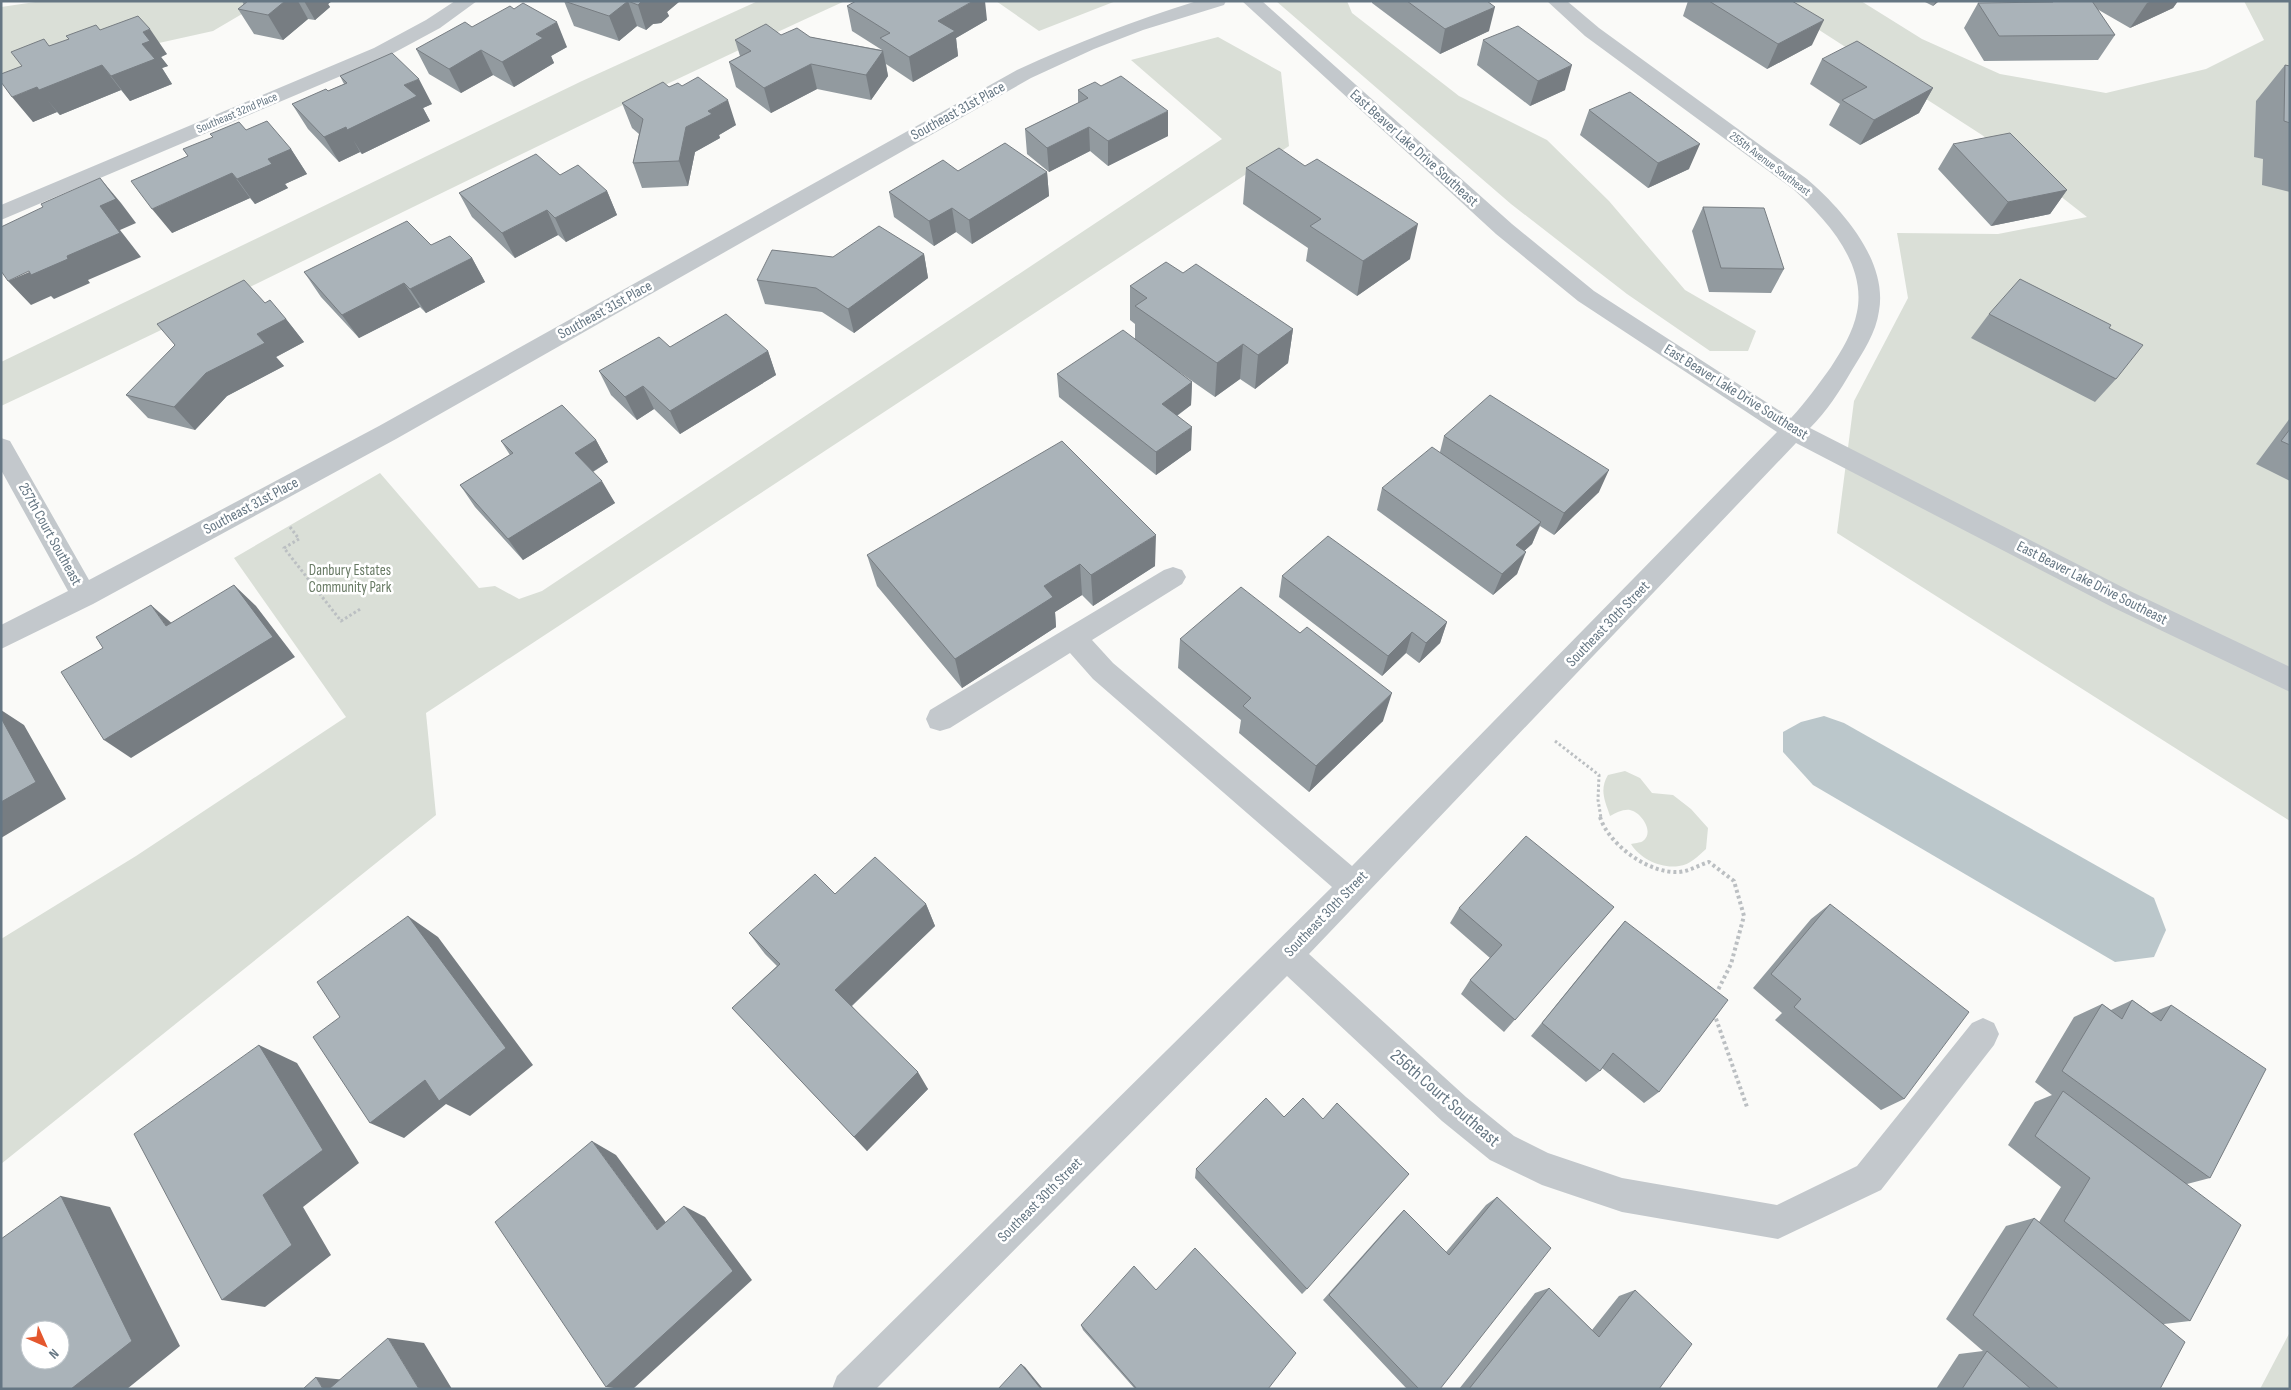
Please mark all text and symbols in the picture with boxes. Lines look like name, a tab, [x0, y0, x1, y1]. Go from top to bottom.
street label: Southeast 31st Place	[908, 77, 1008, 145]
street label: East Beaver Lake Drive Southeast	[1346, 85, 1482, 211]
street label: Southeast 32nd Place	[194, 89, 280, 137]
street label: 255th Avenue Southeast	[1726, 129, 1814, 200]
street label: Southeast 31st Place	[555, 276, 655, 344]
street label: East Beaver Lake Drive Southeast	[1660, 340, 1812, 444]
street label: Southeast 31st Place	[200, 473, 302, 539]
street label: 257th Court Southeast	[14, 479, 86, 589]
street label: East Beaver Lake Drive Southeast	[2014, 537, 2171, 629]
park label: Danbury Estates Community Park	[309, 561, 392, 597]
street label: Southeast 30th Street	[1562, 577, 1654, 671]
street label: Southeast 30th Street	[1280, 867, 1372, 961]
street label: 256th Court Southeast	[1386, 1045, 1504, 1151]
street label: Southeast 30th Street	[994, 1153, 1087, 1246]
north arrow	[20, 1320, 70, 1370]
text: N	[45, 1345, 62, 1362]

